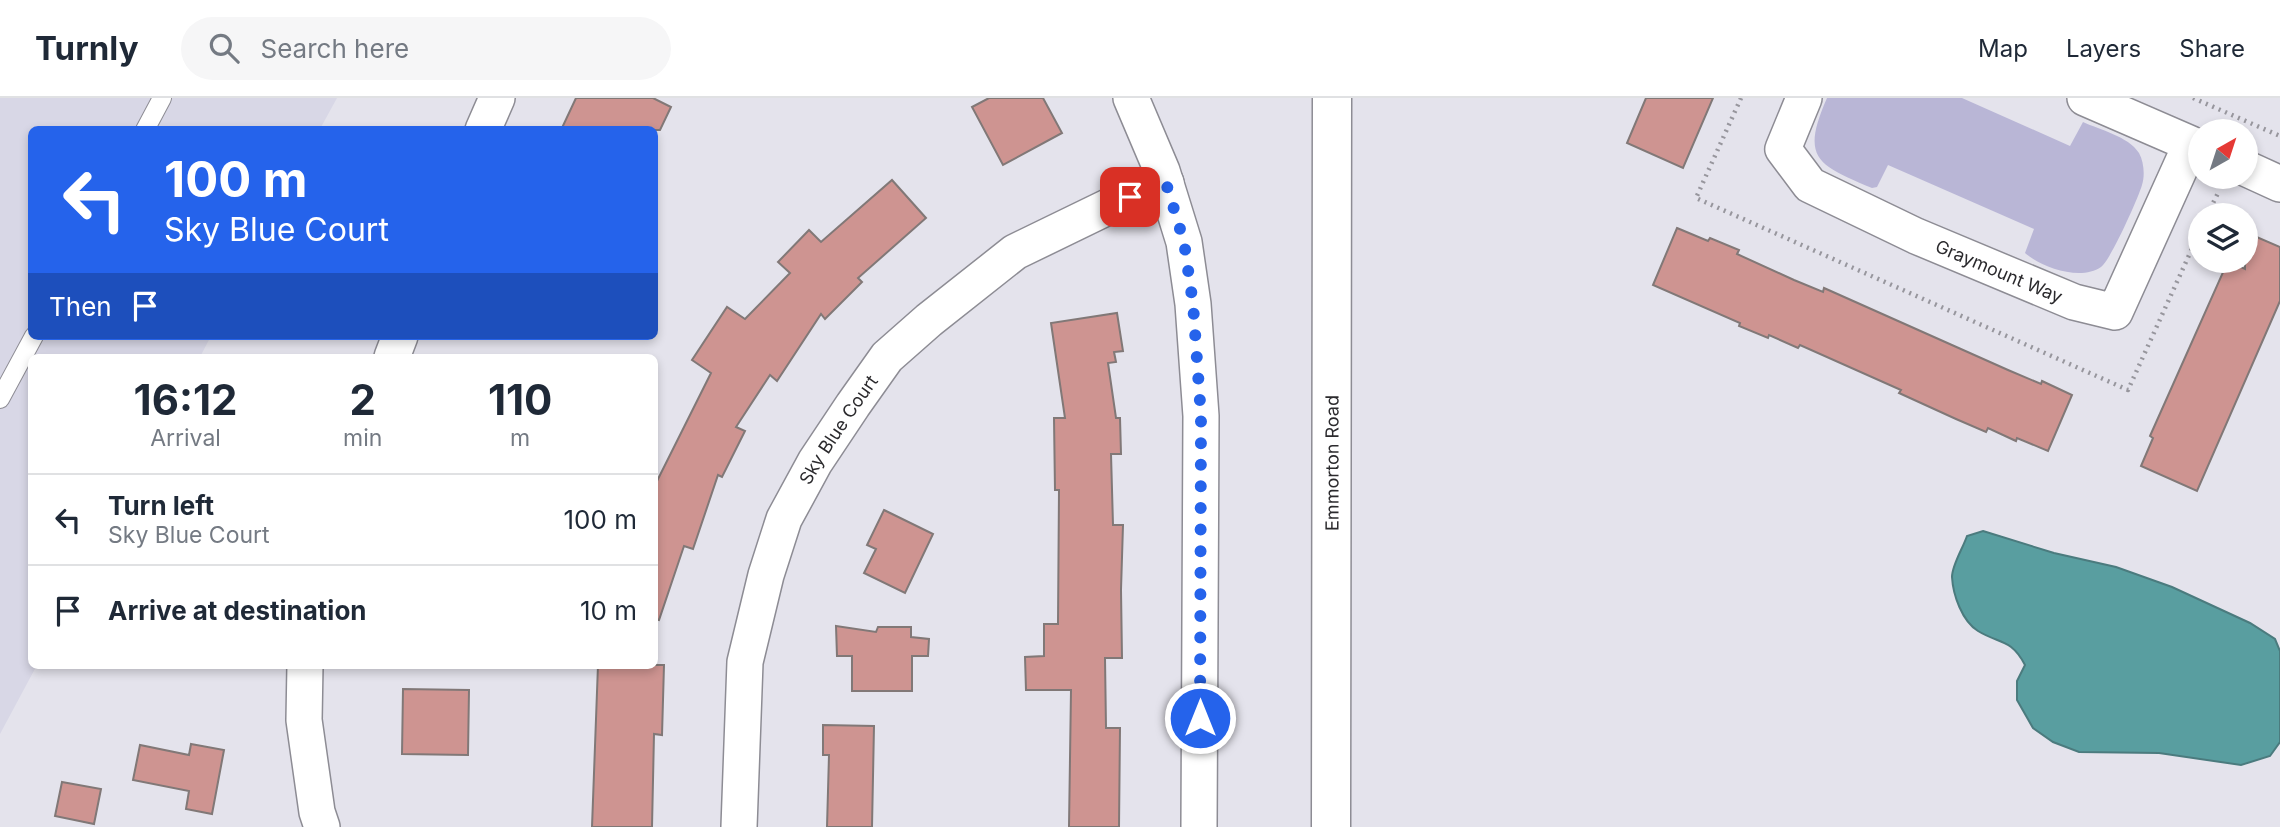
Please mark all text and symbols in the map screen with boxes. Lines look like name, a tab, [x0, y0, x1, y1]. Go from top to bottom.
search box	[181, 17, 671, 80]
text: Turnly	[35, 28, 139, 68]
icon: search	[205, 29, 243, 67]
text: Search here	[261, 33, 409, 64]
text: Map	[1978, 34, 2028, 63]
text: Layers	[2066, 34, 2141, 63]
text: Share	[2179, 34, 2245, 63]
north arrow	[2188, 119, 2258, 189]
map controls	[2188, 119, 2258, 273]
text: 100 m	[164, 150, 308, 209]
icon: left	[49, 154, 140, 245]
pin	[1100, 167, 1160, 227]
icon: arrive	[1111, 178, 1149, 216]
button: layers	[2188, 203, 2258, 273]
text: Sky Blue Court	[164, 210, 389, 249]
street label: Graymount Way	[1933, 235, 2066, 307]
icon: arrive	[126, 287, 164, 325]
text: Then	[49, 291, 112, 322]
street label: Sky Blue Court	[795, 371, 882, 488]
text: 16:12	[134, 374, 238, 425]
text: 2	[349, 374, 376, 425]
text: 110	[488, 374, 552, 425]
street label: Emmorton Road	[1321, 395, 1342, 531]
text: Arrival	[150, 424, 221, 452]
text: min	[343, 424, 382, 452]
text: m	[510, 424, 530, 452]
text: Turn left	[108, 490, 214, 521]
icon: left	[49, 501, 87, 539]
text: 100 m	[564, 504, 637, 535]
text: Sky Blue Court	[108, 521, 270, 549]
icon: arrive	[49, 592, 87, 630]
text: Arrive at destination	[108, 595, 367, 626]
text: 10 m	[580, 595, 637, 626]
position arrow	[1163, 681, 1237, 755]

